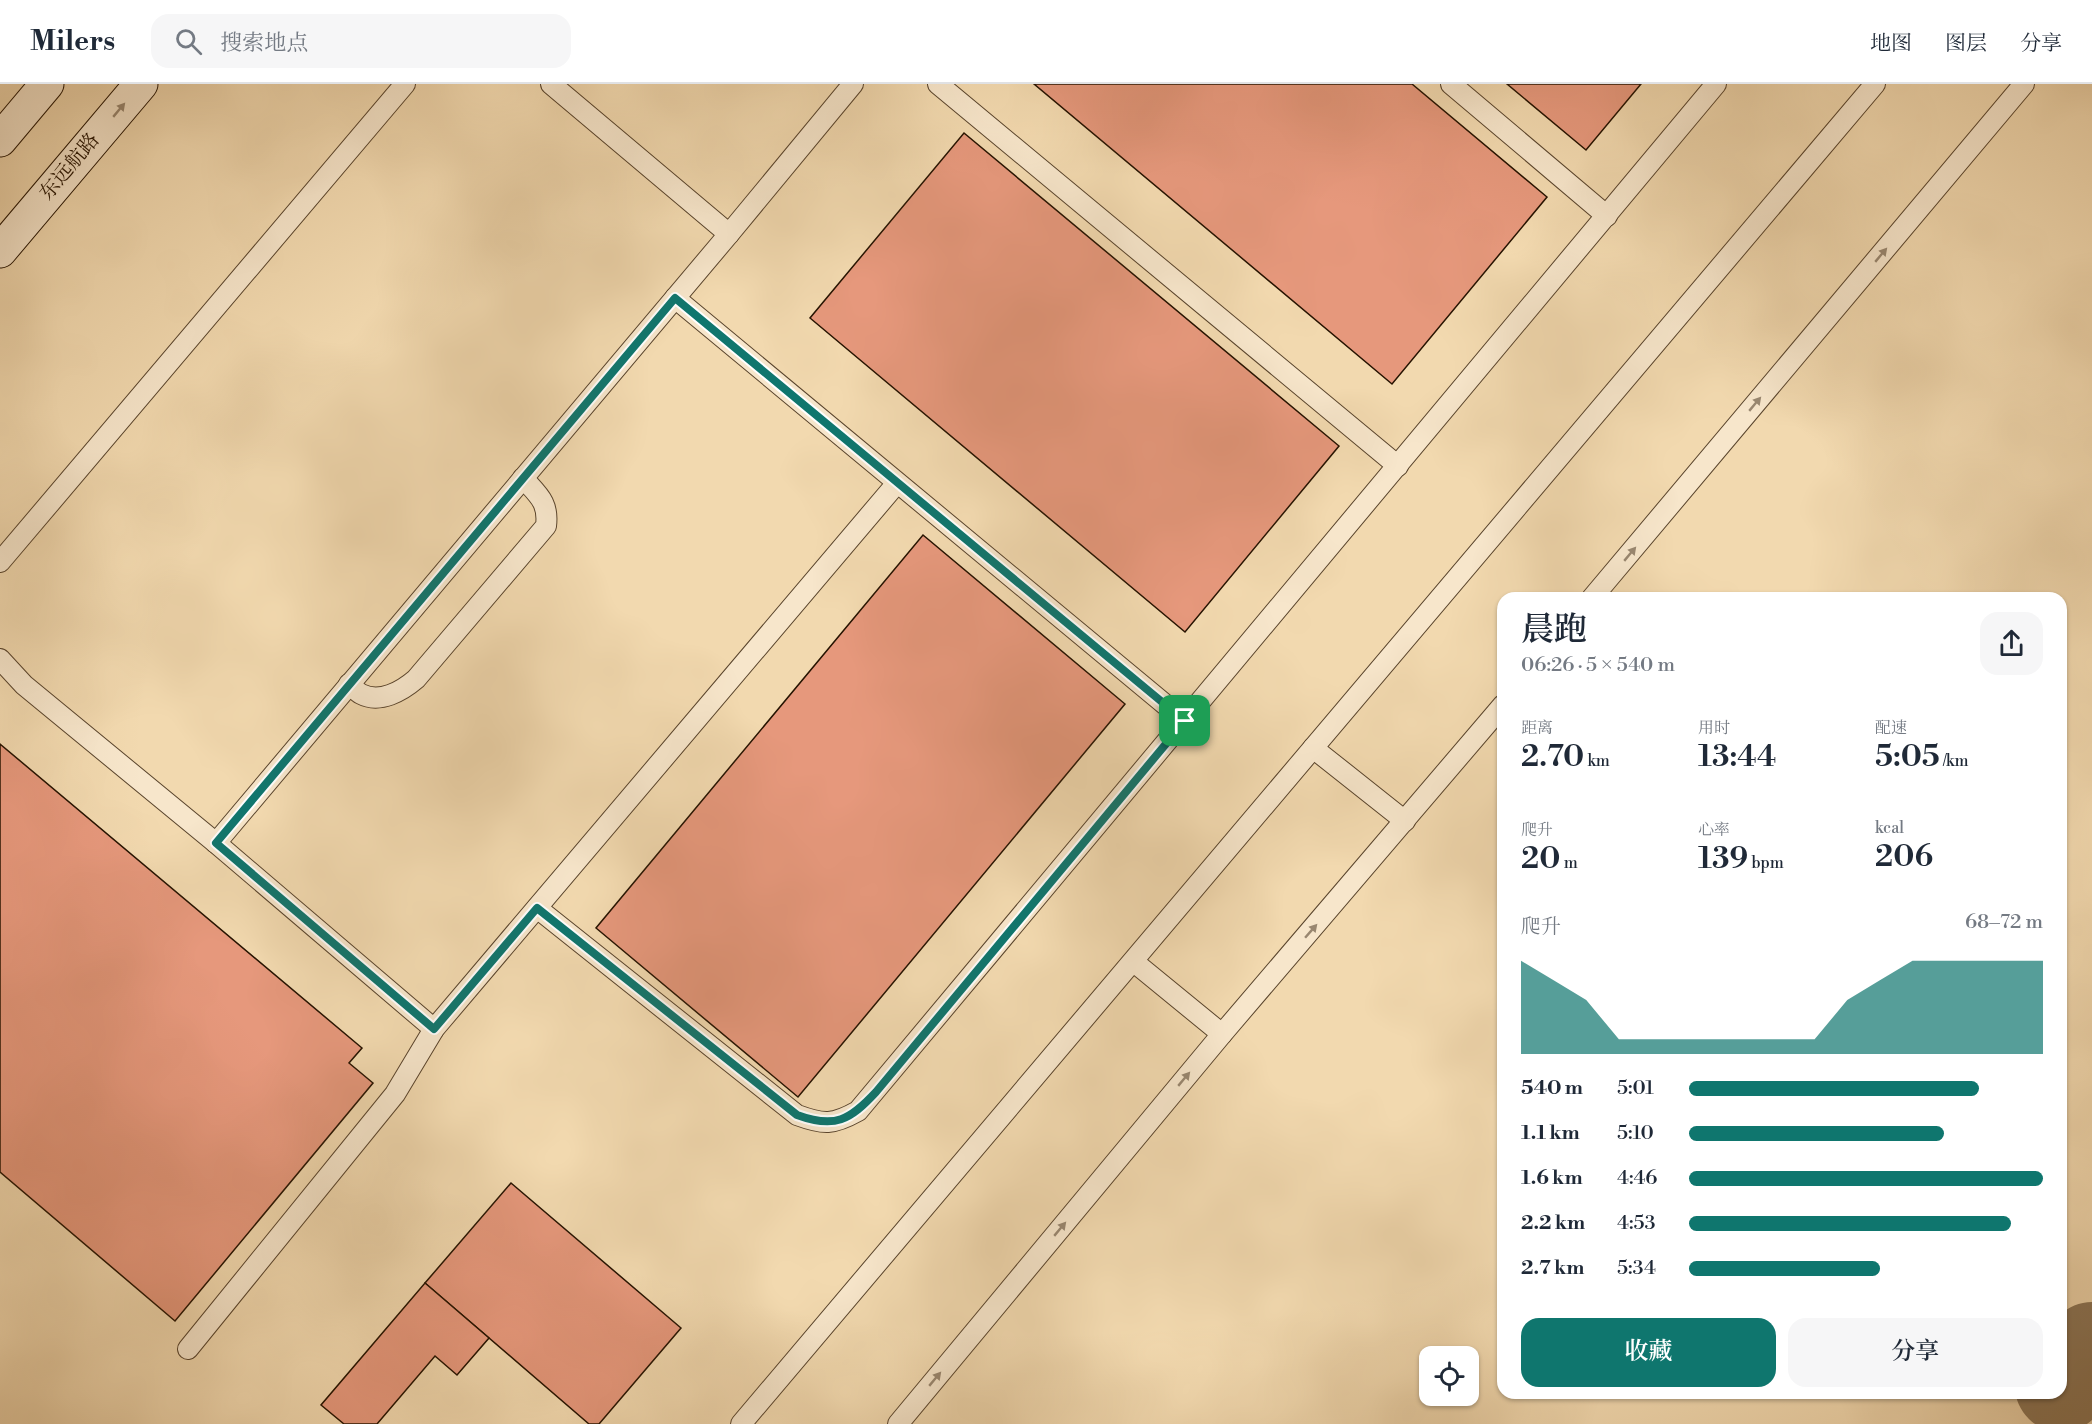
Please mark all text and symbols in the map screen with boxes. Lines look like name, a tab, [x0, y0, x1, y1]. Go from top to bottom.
search box	[151, 14, 571, 68]
text: Milers	[30, 24, 115, 59]
icon: search	[172, 25, 205, 58]
text: 搜索地点	[220, 30, 308, 57]
text: 地图	[1870, 31, 1912, 57]
text: 图层	[1945, 31, 1987, 57]
text: 分享	[2020, 31, 2062, 57]
one-way arrow	[112, 103, 125, 118]
street label: 东远航路	[35, 128, 105, 206]
one-way arrow	[1874, 248, 1887, 263]
one-way arrow	[1749, 396, 1762, 412]
one-way arrow	[1623, 547, 1636, 562]
text: 晨跑	[1521, 610, 1587, 651]
button: share	[1980, 612, 2043, 675]
text: 06:26 · 5 × 540 m	[1521, 653, 1675, 678]
pin	[1159, 695, 1210, 746]
icon: arrive	[1168, 704, 1201, 737]
text: 距离	[1521, 718, 1553, 738]
text: 用时	[1698, 718, 1730, 738]
text: 配速	[1875, 718, 1907, 738]
text: 2.70	[1521, 738, 1584, 776]
text: 13:44	[1698, 738, 1776, 776]
text: 5:05	[1875, 738, 1940, 776]
text: km	[1584, 751, 1610, 771]
text: /km	[1940, 751, 1968, 771]
text: kcal	[1875, 818, 1904, 838]
text: 爬升	[1521, 820, 1553, 840]
text: 心率	[1698, 820, 1730, 840]
text: 206	[1875, 838, 1933, 876]
text: 20	[1521, 840, 1560, 878]
text: 139	[1698, 840, 1748, 878]
text: m	[1560, 853, 1578, 873]
text: bpm	[1748, 853, 1784, 873]
text: 68–72 m	[1965, 910, 2043, 935]
text: 爬升	[1521, 915, 1561, 940]
one-way arrow	[1304, 924, 1317, 939]
one-way arrow	[1178, 1071, 1191, 1087]
text: 540 m	[1521, 1076, 1583, 1101]
text: 5:01	[1617, 1076, 1654, 1101]
text: 1.1 km	[1521, 1121, 1580, 1146]
text: 5:10	[1617, 1121, 1654, 1146]
text: 1.6 km	[1521, 1166, 1583, 1191]
text: 4:46	[1617, 1166, 1657, 1191]
text: 2.2 km	[1521, 1211, 1585, 1236]
text: 4:53	[1617, 1211, 1655, 1236]
one-way arrow	[1053, 1222, 1066, 1237]
text: 2.7 km	[1521, 1256, 1585, 1281]
text: 5:34	[1617, 1256, 1656, 1281]
button: 收藏	[1521, 1318, 1776, 1387]
button: 分享	[1788, 1318, 2043, 1387]
map controls	[1419, 1346, 1479, 1406]
button: locate	[1419, 1346, 1479, 1406]
one-way arrow	[929, 1371, 942, 1387]

